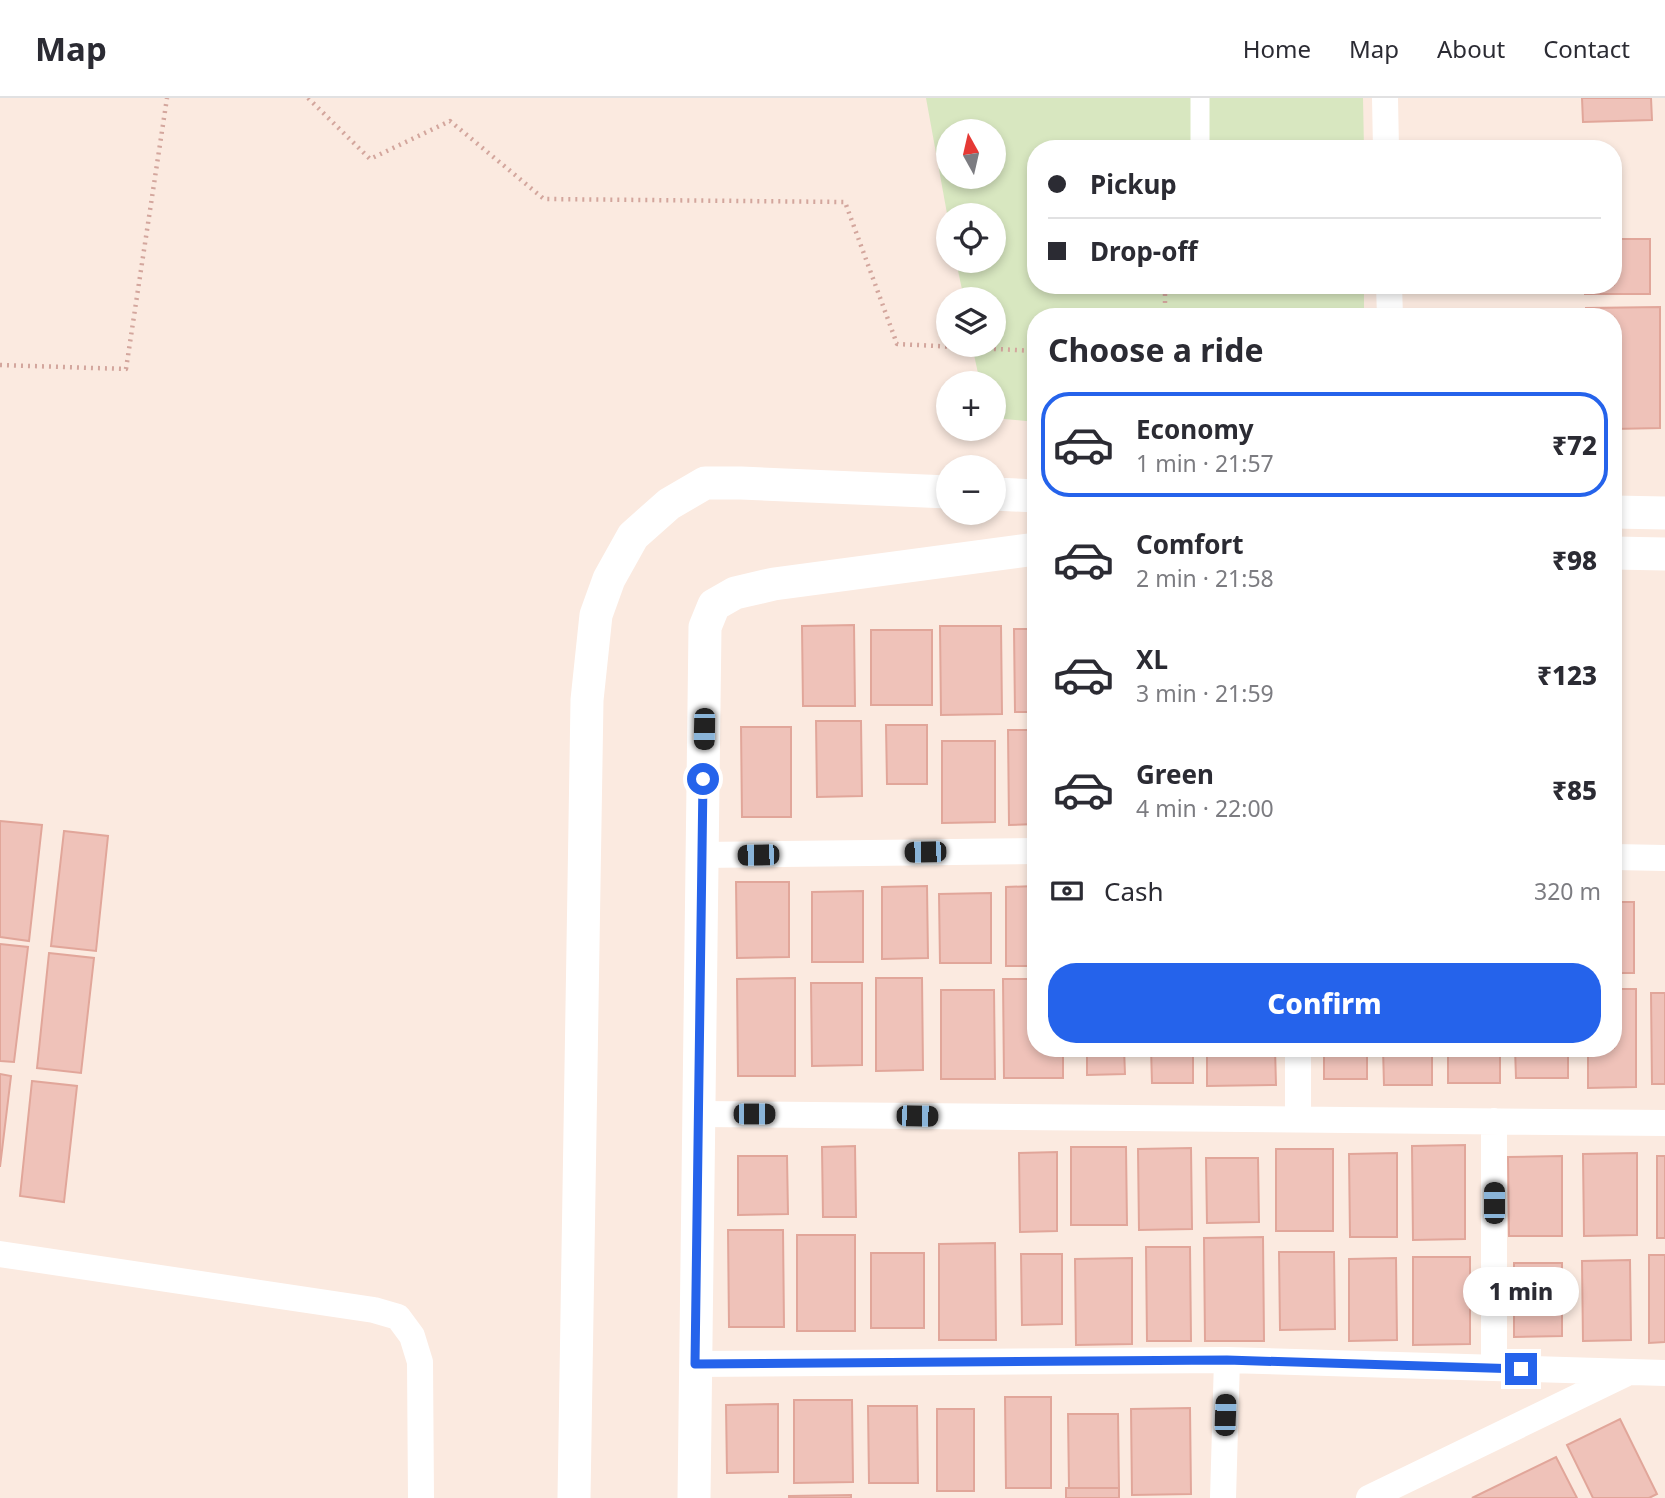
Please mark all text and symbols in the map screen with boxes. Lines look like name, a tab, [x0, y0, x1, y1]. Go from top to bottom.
text: Map	[35, 26, 107, 71]
text: Home	[1243, 32, 1311, 65]
text: Map	[1349, 32, 1399, 65]
text: About	[1437, 32, 1505, 65]
text: Contact	[1543, 32, 1630, 65]
north arrow	[936, 119, 1006, 189]
map controls	[936, 119, 1006, 525]
text: Pickup	[1090, 166, 1177, 202]
button: locate	[936, 203, 1006, 273]
text: Drop-off	[1090, 233, 1197, 269]
button: layers	[936, 287, 1006, 357]
text: Choose a ride	[1048, 328, 1264, 371]
button: +	[936, 371, 1006, 441]
text: Economy	[1136, 411, 1254, 447]
icon: car	[1052, 413, 1115, 476]
text: ₹72	[1552, 427, 1597, 463]
text: 1 min · 21:57	[1136, 447, 1274, 479]
button: −	[936, 455, 1006, 525]
text: Comfort	[1136, 526, 1244, 562]
icon: car	[1052, 528, 1115, 591]
text: ₹98	[1552, 542, 1597, 578]
text: 2 min · 21:58	[1136, 562, 1274, 594]
text: XL	[1136, 641, 1168, 677]
icon: car	[1052, 643, 1115, 706]
text: ₹123	[1537, 657, 1597, 693]
text: 3 min · 21:59	[1136, 677, 1274, 709]
car	[694, 708, 715, 750]
text: Green	[1136, 756, 1214, 792]
icon: car	[1052, 758, 1115, 821]
route start	[687, 763, 719, 795]
text: ₹85	[1552, 772, 1597, 808]
text: 4 min · 22:00	[1136, 792, 1274, 824]
car	[904, 841, 947, 863]
car	[737, 844, 780, 866]
icon: cash	[1048, 872, 1086, 910]
text: Cash	[1104, 873, 1164, 909]
text: 320 m	[1534, 875, 1601, 907]
button: Confirm	[1048, 963, 1601, 1043]
car	[734, 1104, 776, 1125]
car	[896, 1105, 939, 1127]
car	[1484, 1182, 1505, 1224]
callout: 1 min	[1463, 1268, 1579, 1316]
text: 1 min	[1489, 1275, 1553, 1307]
route end	[1505, 1353, 1537, 1385]
car	[1214, 1394, 1237, 1436]

